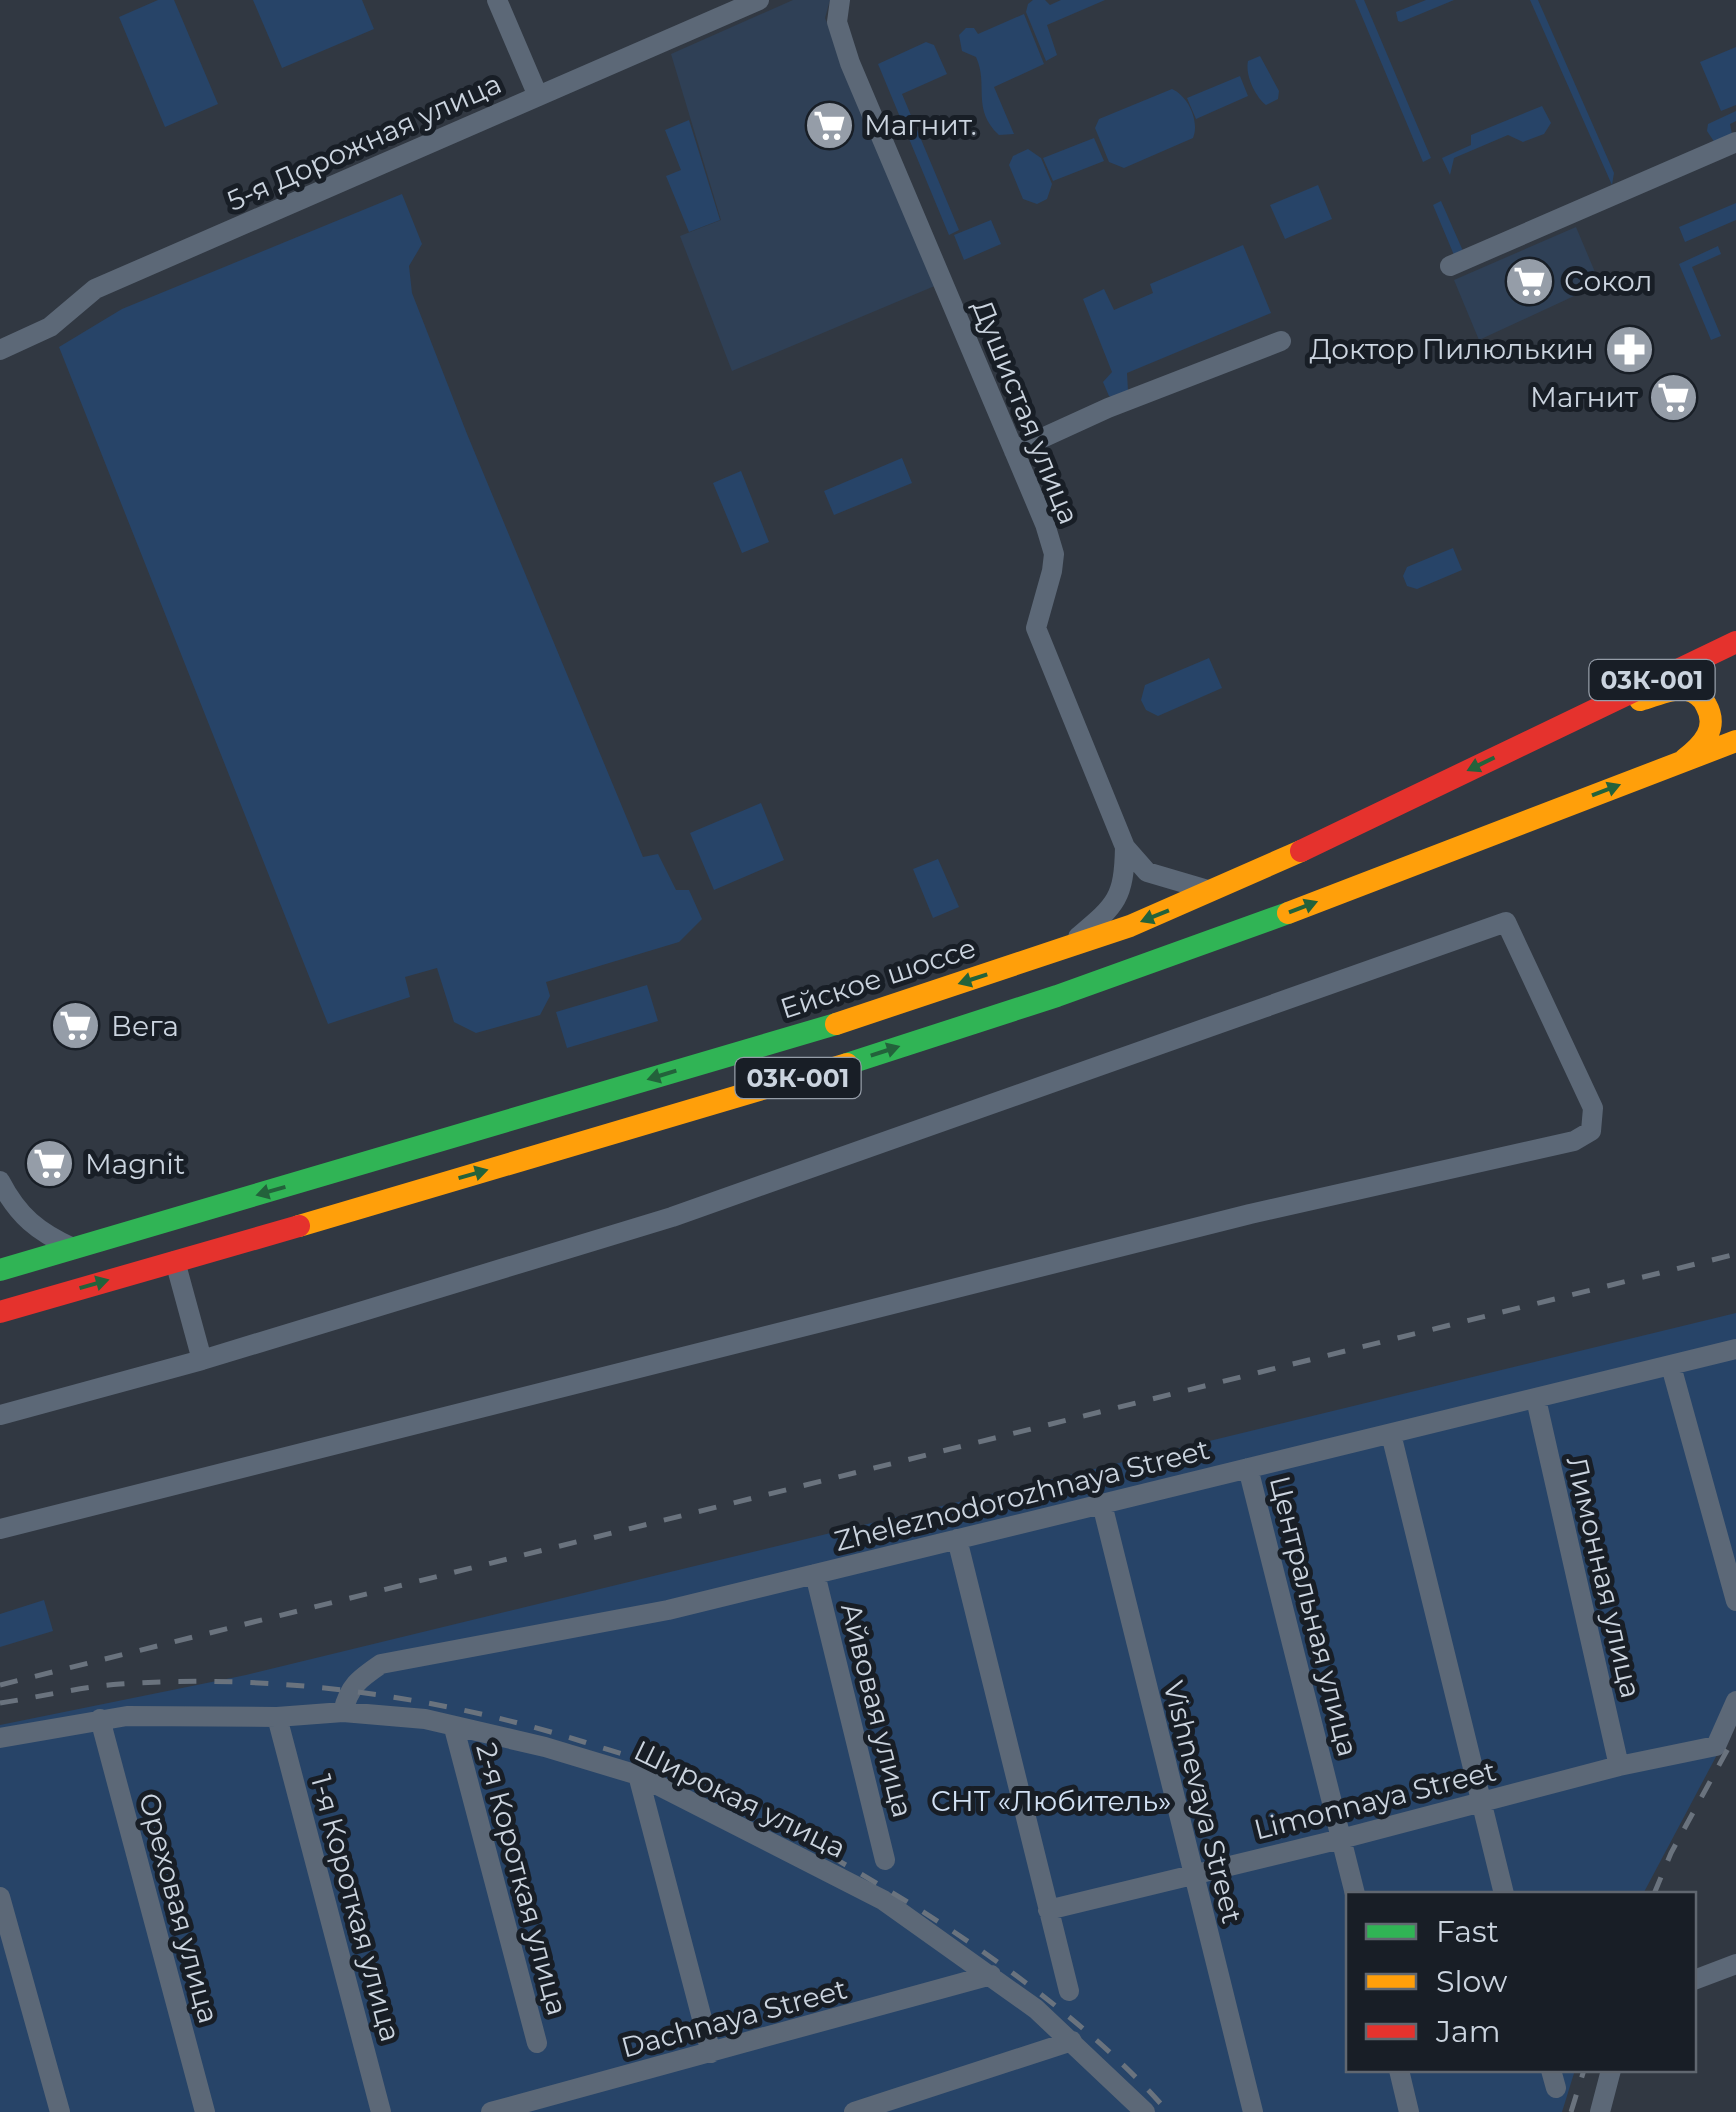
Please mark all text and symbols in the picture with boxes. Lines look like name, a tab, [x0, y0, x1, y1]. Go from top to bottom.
street label: 5-я Дорожная улица	[222, 66, 506, 218]
supermarket icon: Магнит.	[803, 99, 855, 151]
place label: Магнит.	[864, 108, 977, 142]
supermarket icon: Сокол	[1503, 255, 1555, 307]
place label: Сокол	[1564, 264, 1652, 298]
street label: Душистая улица	[965, 295, 1087, 529]
pharmacy icon: Доктор Пилюлькин	[1603, 323, 1655, 375]
place label: Доктор Пилюлькин	[1309, 332, 1594, 366]
supermarket icon: Магнит	[1647, 371, 1699, 423]
place label: Магнит	[1530, 380, 1639, 414]
road number: 03К-001	[1590, 660, 1714, 700]
one-way arrow	[1466, 755, 1495, 772]
one-way arrow	[1592, 782, 1622, 797]
one-way arrow	[1288, 898, 1318, 914]
one-way arrow	[1140, 909, 1170, 925]
street label: Ейское шоссе	[776, 930, 980, 1026]
one-way arrow	[957, 973, 987, 988]
supermarket icon: Вега	[50, 1000, 102, 1052]
place label: Вега	[111, 1009, 179, 1043]
one-way arrow	[870, 1043, 900, 1058]
road number: 03К-001	[736, 1058, 860, 1098]
one-way arrow	[646, 1068, 677, 1083]
supermarket icon: Magnit	[24, 1138, 76, 1190]
place label: Magnit	[85, 1147, 185, 1181]
one-way arrow	[458, 1166, 489, 1182]
one-way arrow	[255, 1184, 286, 1199]
one-way arrow	[79, 1276, 109, 1291]
street label: Zheleznodorozhnaya Street	[831, 1432, 1213, 1558]
street label: Лимонная улица	[1560, 1453, 1648, 1701]
street label: Центральная улица	[1263, 1472, 1365, 1760]
street label: Айвовая улица	[834, 1599, 920, 1821]
street label: Vishnevaya Street	[1156, 1677, 1250, 1927]
street label: Широкая улица	[629, 1733, 851, 1865]
street label: 2-я Короткая улица	[469, 1739, 575, 2019]
street label: Limonnaya Street	[1250, 1753, 1500, 1847]
street label: 1-я Короткая улица	[304, 1771, 408, 2045]
park label: СНТ «Любитель»	[931, 1784, 1171, 1818]
street label: Ореховая улица	[132, 1789, 226, 2027]
legend	[1346, 1892, 1696, 2072]
text: Fast	[1436, 1913, 1499, 1950]
text: Slow	[1436, 1963, 1508, 2000]
street label: Dachnaya Street	[617, 1972, 851, 2064]
text: Jam	[1435, 2013, 1501, 2050]

